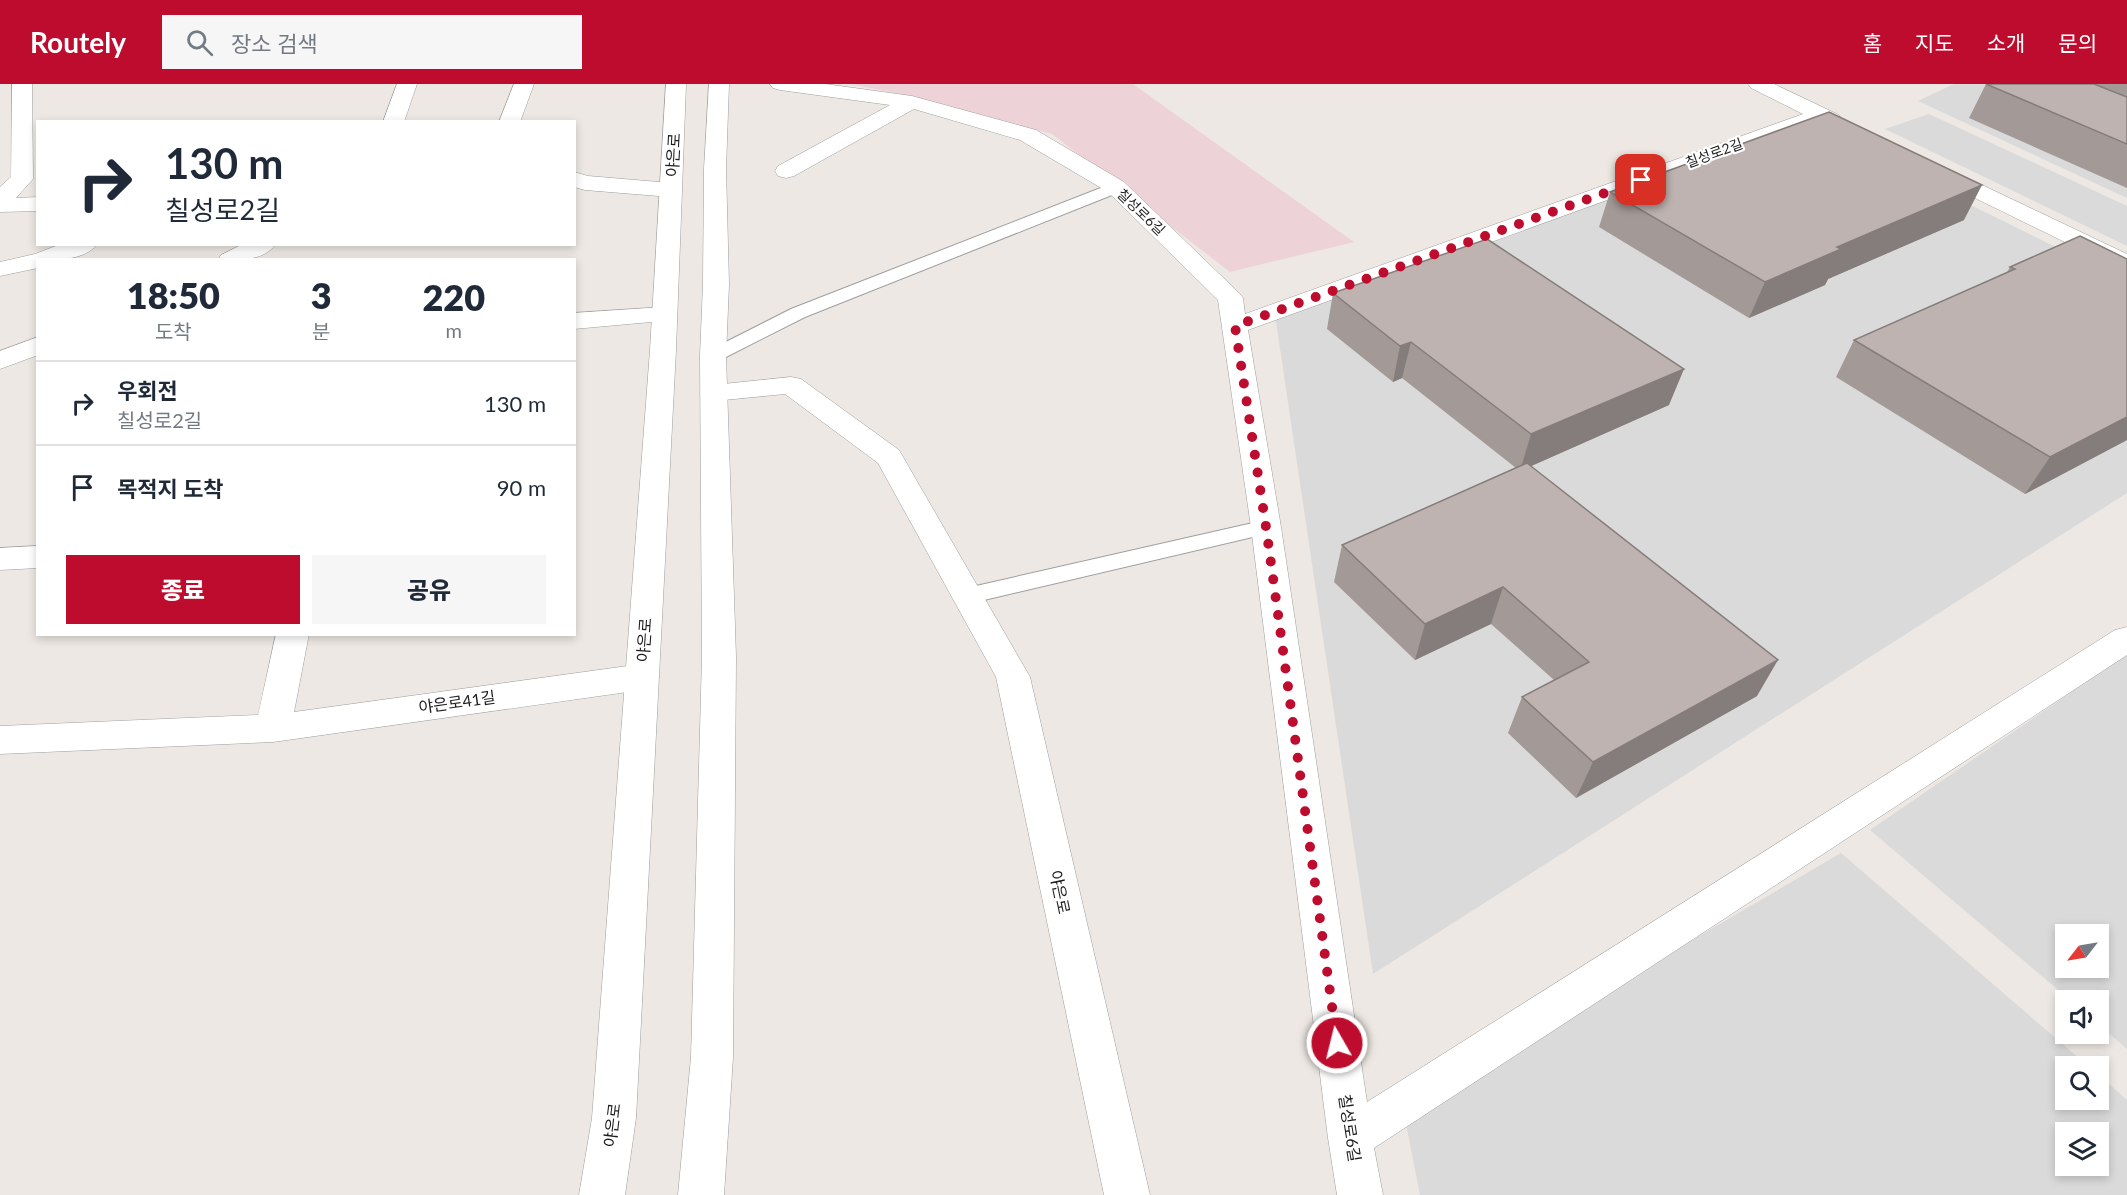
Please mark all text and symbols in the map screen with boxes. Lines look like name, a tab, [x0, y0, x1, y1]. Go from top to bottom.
search box	[162, 15, 582, 69]
text: Routely	[30, 25, 126, 59]
icon: search	[183, 26, 216, 59]
text: 장소 검색	[231, 30, 318, 57]
text: 홈	[1863, 30, 1882, 55]
text: 지도	[1915, 30, 1954, 55]
text: 소개	[1987, 30, 2025, 55]
text: 문의	[2058, 30, 2097, 55]
street label: 야은로	[662, 132, 683, 178]
street label: 칠성로2길	[1683, 134, 1745, 171]
text: 130 m	[165, 138, 283, 188]
icon: right	[66, 144, 144, 222]
pin	[1615, 154, 1666, 205]
icon: arrive	[1624, 163, 1657, 196]
street label: 칠성로6길	[1114, 185, 1169, 238]
text: 칠성로2길	[165, 193, 280, 226]
text: 18:50	[127, 273, 220, 317]
text: 3	[311, 273, 332, 317]
text: 220	[422, 275, 485, 319]
text: m	[446, 318, 462, 342]
text: 도착	[155, 319, 192, 343]
text: 분	[312, 319, 330, 343]
text: 우회전	[117, 377, 178, 404]
icon: right	[66, 387, 99, 420]
text: 130 m	[484, 390, 546, 417]
text: 칠성로2길	[117, 408, 202, 432]
icon: arrive	[66, 471, 99, 504]
text: 90 m	[497, 474, 546, 501]
text: 목적지 도착	[117, 475, 224, 502]
button: 종료	[66, 555, 300, 624]
button: 공유	[312, 555, 546, 624]
street label: 야은로	[632, 617, 655, 663]
street label: 야은로41길	[417, 687, 497, 716]
street label: 야은로	[1047, 868, 1074, 916]
north arrow	[2055, 924, 2109, 978]
map controls	[2055, 924, 2109, 1176]
button: sound	[2055, 990, 2109, 1044]
position arrow	[1305, 1011, 1369, 1075]
button: search	[2055, 1056, 2109, 1110]
street label: 칠성로6길	[1336, 1093, 1365, 1163]
street label: 야은로	[599, 1102, 624, 1148]
button: layers	[2055, 1122, 2109, 1176]

